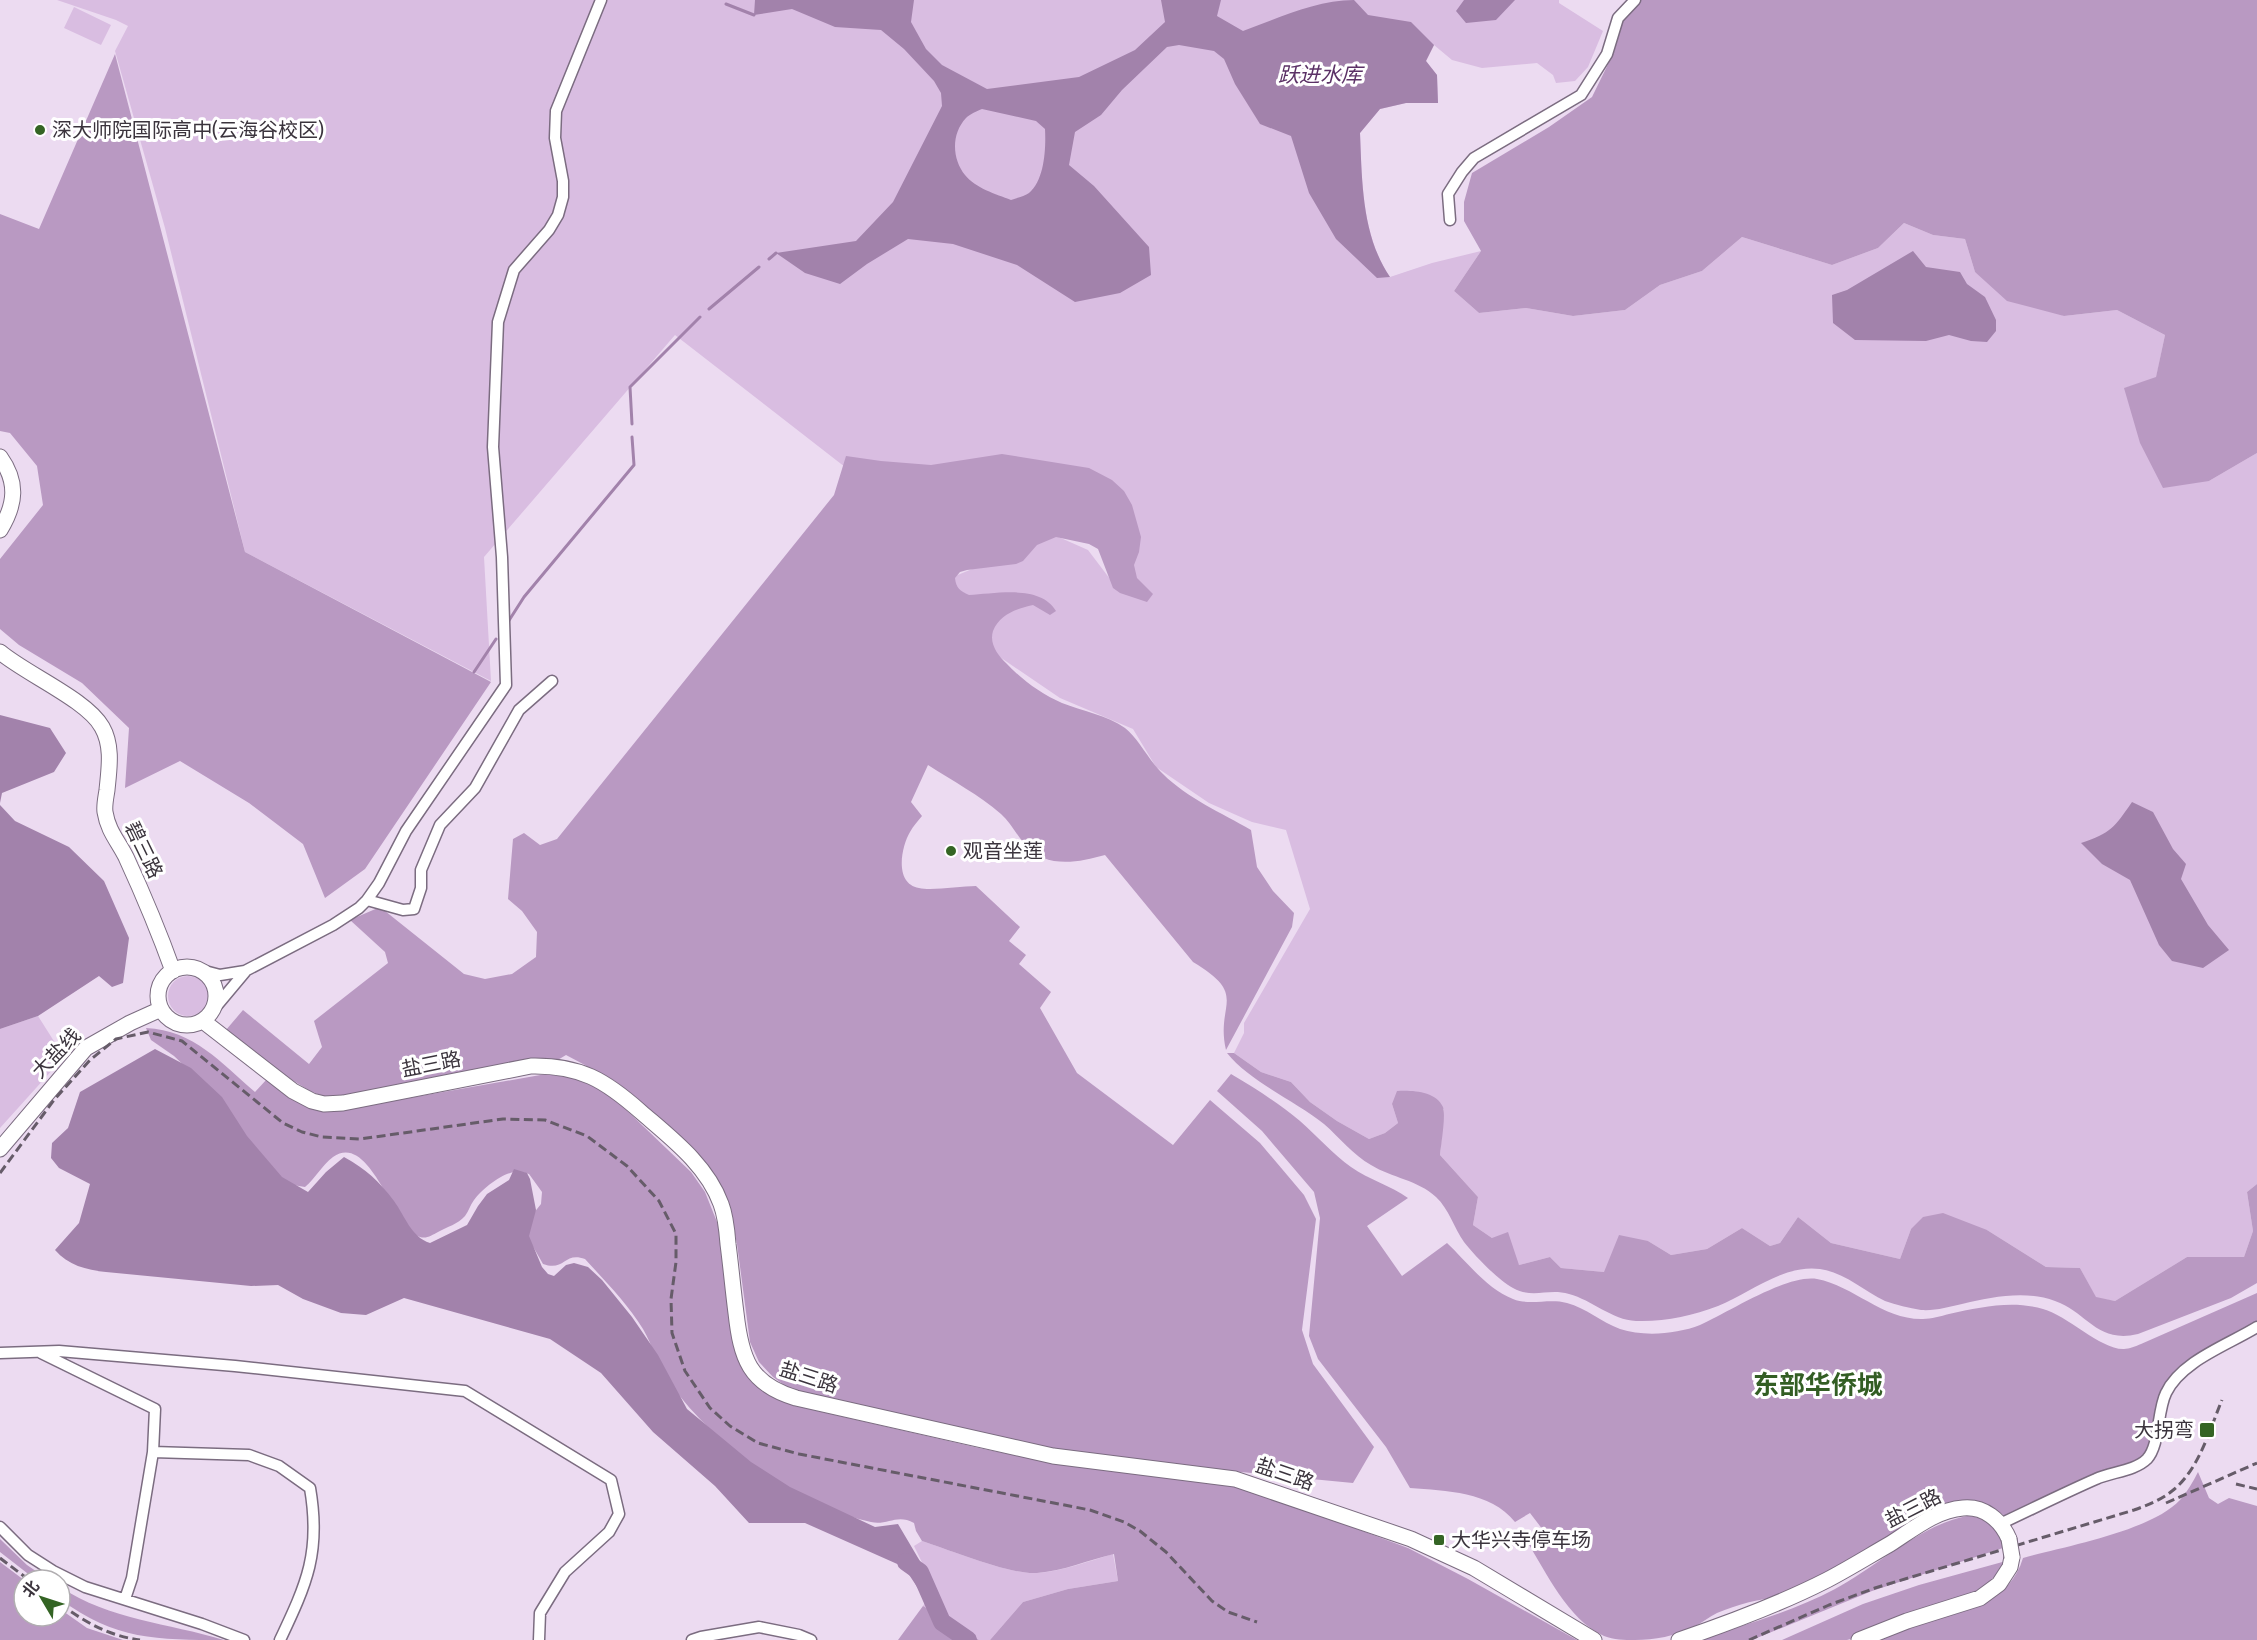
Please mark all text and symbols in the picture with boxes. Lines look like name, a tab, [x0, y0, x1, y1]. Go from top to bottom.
water label: 跃进水库	[1278, 62, 1365, 88]
place label: 深大师院国际高中(云海谷校区)	[52, 118, 324, 142]
marker: 深大师院国际高中(云海谷校区)	[33, 123, 47, 137]
street label: 碧三路	[120, 818, 168, 882]
place label: 观音坐莲	[963, 839, 1043, 863]
marker: 观音坐莲	[944, 844, 958, 858]
street label: 大盐线	[27, 1023, 85, 1083]
street label: 盐三路	[399, 1046, 463, 1082]
street label: 盐三路	[777, 1356, 841, 1398]
district label: 东部华侨城	[1753, 1370, 1883, 1401]
place label: 大拐弯	[2134, 1418, 2194, 1442]
marker: 大拐弯	[2198, 1421, 2216, 1439]
street label: 盐三路	[1253, 1453, 1317, 1495]
street label: 盐三路	[1881, 1484, 1945, 1532]
place label: 大华兴寺停车场	[1451, 1528, 1591, 1552]
marker: 大华兴寺停车场	[1432, 1533, 1446, 1547]
north arrow	[12, 1568, 72, 1628]
text: 北	[18, 1577, 43, 1601]

